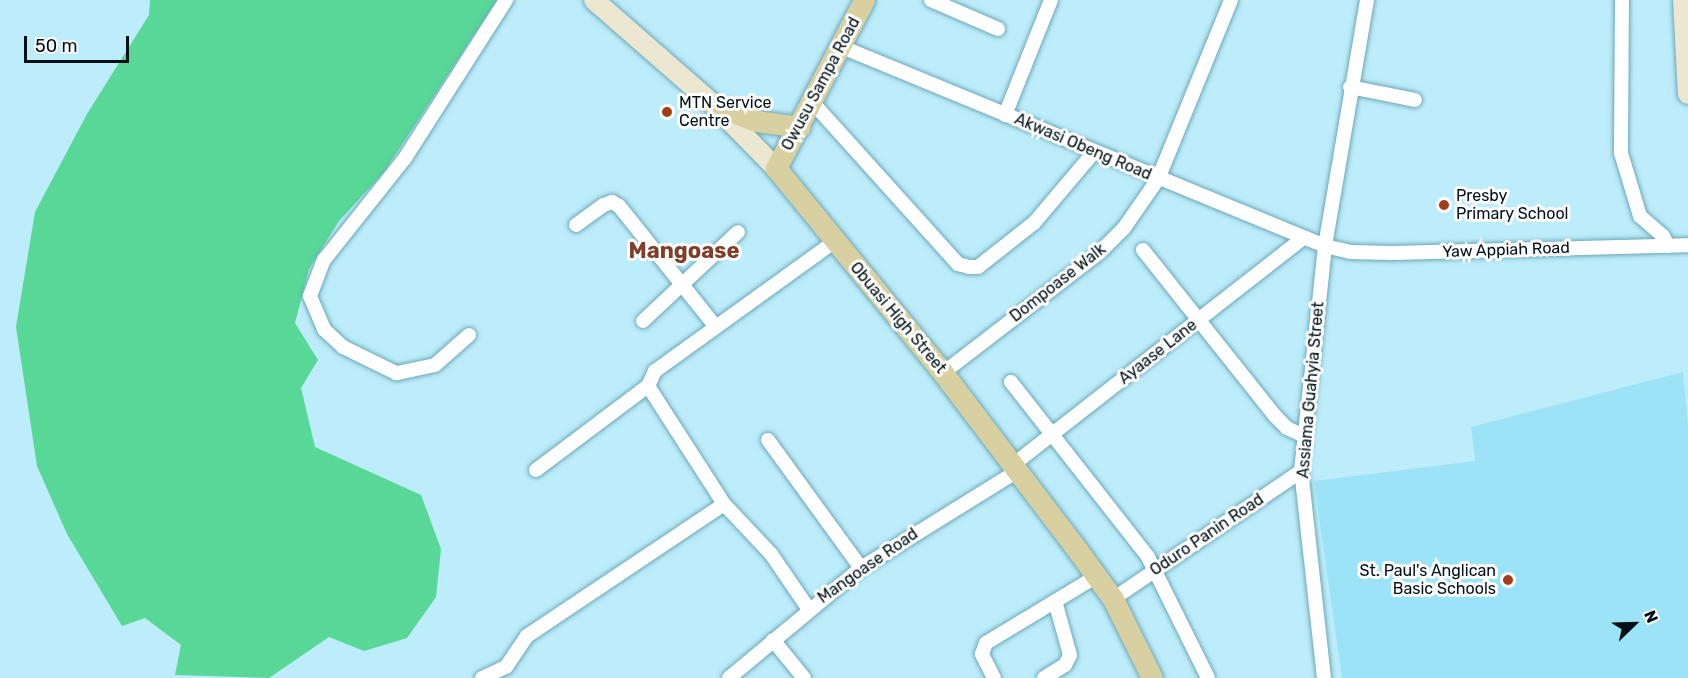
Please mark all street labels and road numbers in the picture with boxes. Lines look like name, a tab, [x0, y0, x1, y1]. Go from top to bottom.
street label: Owusu Sampa Road	[778, 14, 864, 154]
street label: Akwasi Obeng Road	[1012, 109, 1154, 185]
street label: Yaw Appiah Road	[1442, 238, 1570, 262]
street label: Dompoase Walk	[1006, 240, 1110, 326]
street label: Obuasi High Street	[846, 258, 950, 378]
street label: Assiama Guahyia Street	[1294, 301, 1328, 479]
street label: Ayaase Lane	[1115, 316, 1201, 388]
street label: Oduro Panin Road	[1146, 490, 1268, 580]
street label: Mangoase Road	[814, 524, 922, 608]

